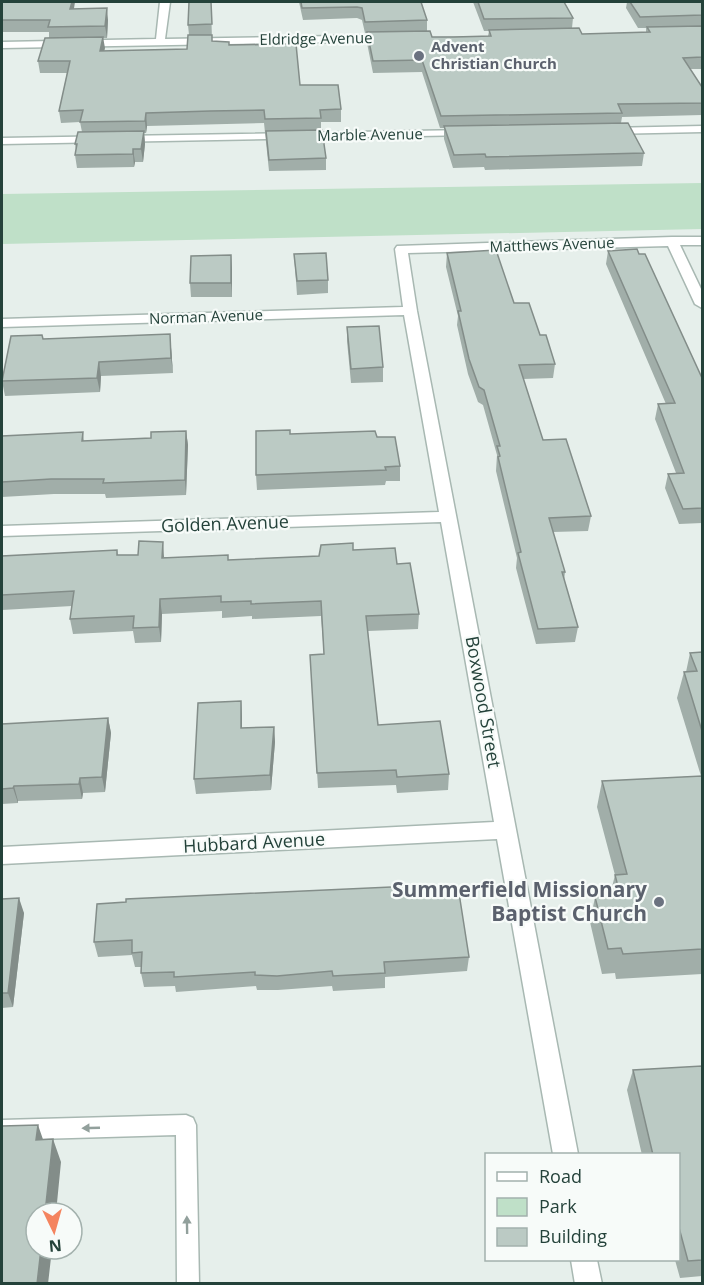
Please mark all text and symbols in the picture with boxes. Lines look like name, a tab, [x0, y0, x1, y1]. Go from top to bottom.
street label: Eldridge Avenue	[259, 27, 373, 49]
place label: Advent Christian Church	[431, 36, 557, 73]
marker: Advent Christian Church	[412, 49, 426, 63]
street label: Marble Avenue	[317, 123, 423, 145]
street label: Matthews Avenue	[489, 232, 615, 256]
street label: Norman Avenue	[149, 304, 263, 328]
street label: Golden Avenue	[161, 509, 289, 537]
street label: Boxwood Street	[461, 634, 507, 770]
street label: Hubbard Avenue	[182, 826, 326, 858]
place label: Summerfield Missionary Baptist Church	[392, 875, 647, 927]
marker: Summerfield Missionary Baptist Church	[652, 895, 666, 909]
one-way arrow	[82, 1123, 101, 1132]
legend	[485, 1153, 680, 1261]
text: Road	[539, 1164, 582, 1188]
text: Park	[539, 1194, 577, 1218]
north arrow	[24, 1201, 84, 1261]
one-way arrow	[182, 1216, 192, 1235]
text: Building	[539, 1224, 607, 1248]
text: N	[48, 1234, 63, 1257]

